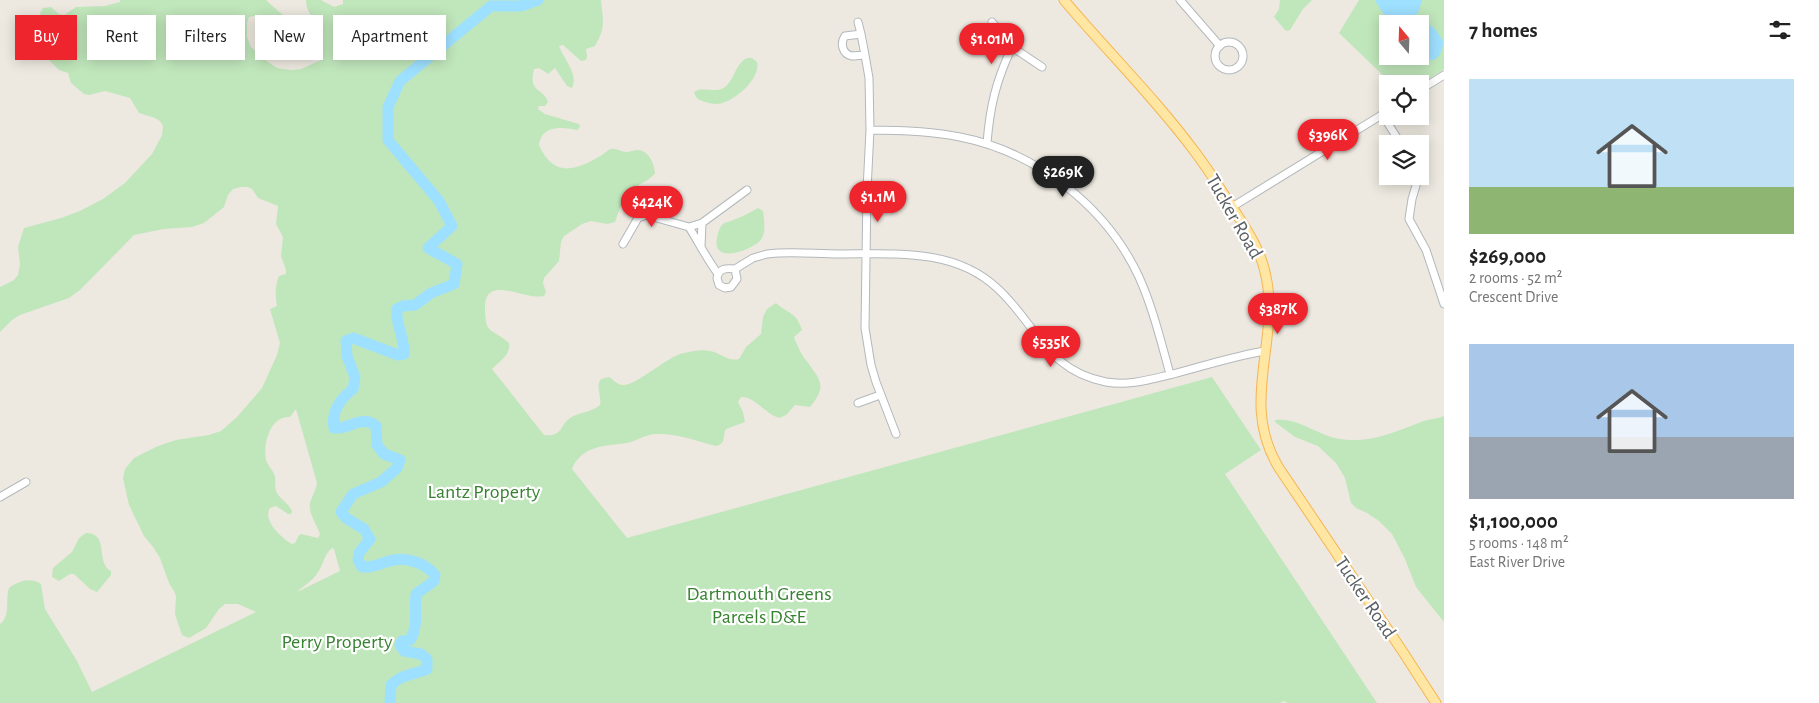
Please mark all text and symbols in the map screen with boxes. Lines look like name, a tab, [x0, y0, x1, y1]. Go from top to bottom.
chip: Buy	[15, 15, 77, 60]
chip: Rent	[87, 15, 156, 60]
chip: Filters	[166, 15, 245, 60]
chip: New	[255, 15, 323, 60]
chip: Apartment	[333, 15, 446, 60]
north arrow	[1379, 15, 1429, 65]
map controls	[1379, 15, 1429, 185]
icon: filters	[1766, 16, 1794, 44]
text: 7 homes	[1469, 20, 1538, 41]
pin: $1.01M	[951, 22, 1033, 65]
text: $1.01M	[970, 31, 1014, 47]
button: locate	[1379, 75, 1429, 125]
icon: home	[1587, 111, 1677, 201]
pin: $396K	[1293, 119, 1363, 161]
text: $396K	[1309, 127, 1347, 143]
button: layers	[1379, 135, 1429, 185]
pin: $269K	[1028, 156, 1098, 198]
text: $269K	[1043, 164, 1083, 180]
street label: Tucker Road	[1202, 171, 1266, 262]
pin: $1.1M	[843, 180, 913, 223]
pin: $424K	[617, 186, 687, 228]
text: $1.1M	[860, 189, 896, 205]
text: $424K	[632, 194, 672, 210]
text: $269,000	[1469, 246, 1546, 267]
text: 2 rooms · 52 m²	[1469, 270, 1562, 286]
text: Crescent Drive	[1469, 289, 1558, 305]
pin: $387K	[1243, 292, 1313, 335]
text: $387K	[1259, 301, 1297, 317]
pin: $535K	[1016, 326, 1086, 368]
text: $535K	[1032, 334, 1070, 350]
icon: home	[1587, 376, 1677, 466]
park label: Lantz Property	[428, 482, 541, 502]
text: $1,100,000	[1469, 511, 1558, 532]
text: 5 rooms · 148 m²	[1469, 535, 1569, 551]
street label: Tucker Road	[1331, 553, 1400, 642]
text: East River Drive	[1469, 554, 1565, 570]
park label: Dartmouth Greens Parcels D&E	[686, 584, 832, 627]
park label: Perry Property	[282, 632, 393, 652]

